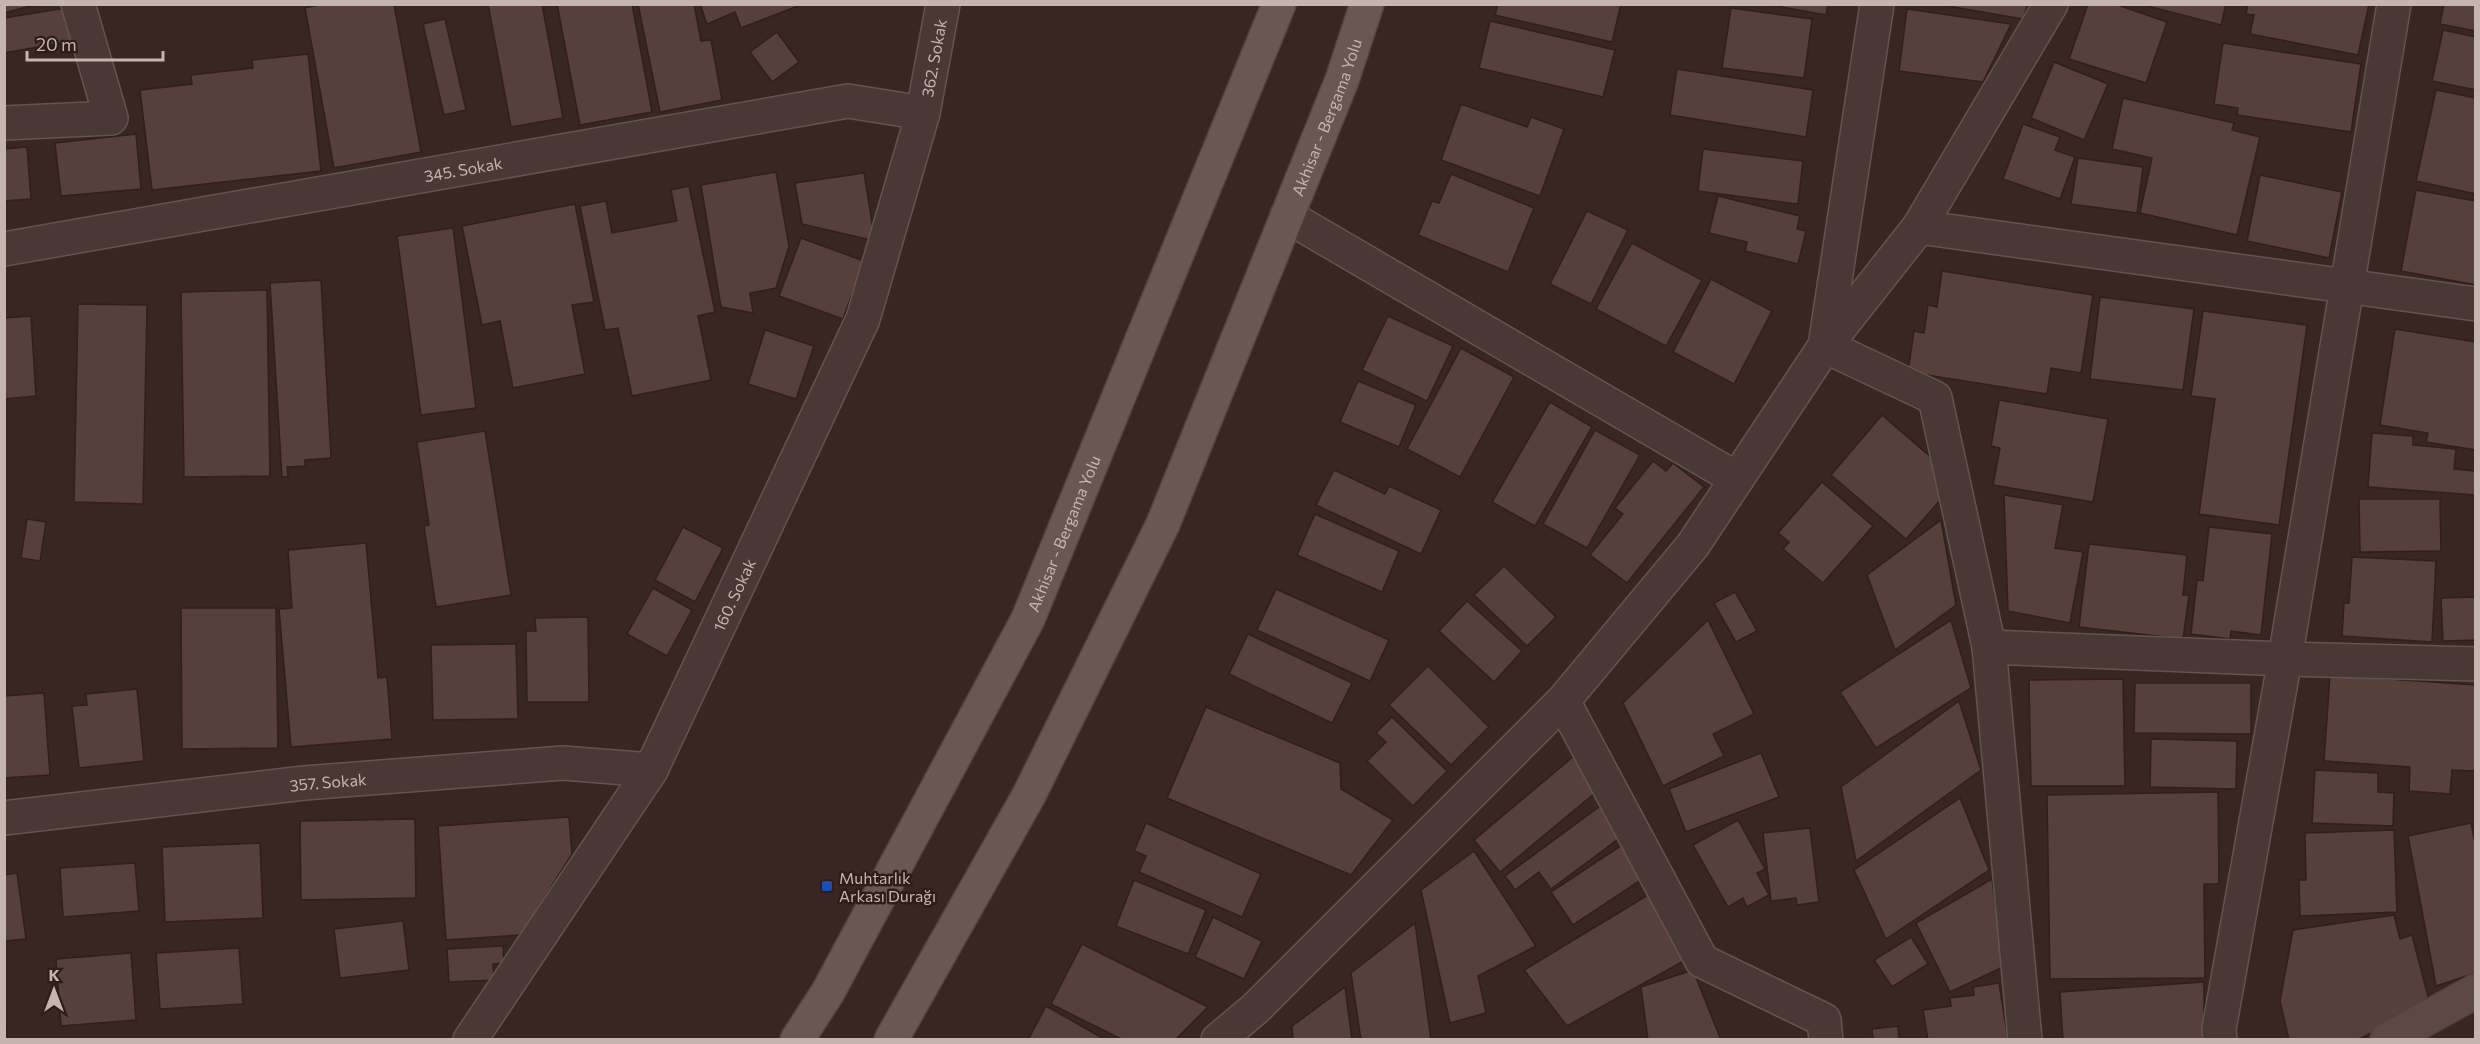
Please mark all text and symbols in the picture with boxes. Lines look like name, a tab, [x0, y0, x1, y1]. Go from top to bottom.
street label: 362. Sokak	[917, 17, 950, 99]
scale bar	[27, 24, 164, 62]
text: 20 m	[36, 33, 77, 55]
street label: Akhisar - Bergama Yolu	[1287, 36, 1365, 198]
street label: 345. Sokak	[422, 152, 504, 185]
street label: Akhisar - Bergama Yolu	[1023, 452, 1103, 614]
street label: 160. Sokak	[708, 555, 759, 634]
street label: 357. Sokak	[288, 769, 367, 794]
place label: Muhtarlık Arkası Durağı	[839, 868, 936, 905]
marker: Muhtarlık Arkası Durağı	[820, 879, 834, 893]
north arrow	[24, 960, 84, 1020]
text: K	[48, 965, 60, 984]

